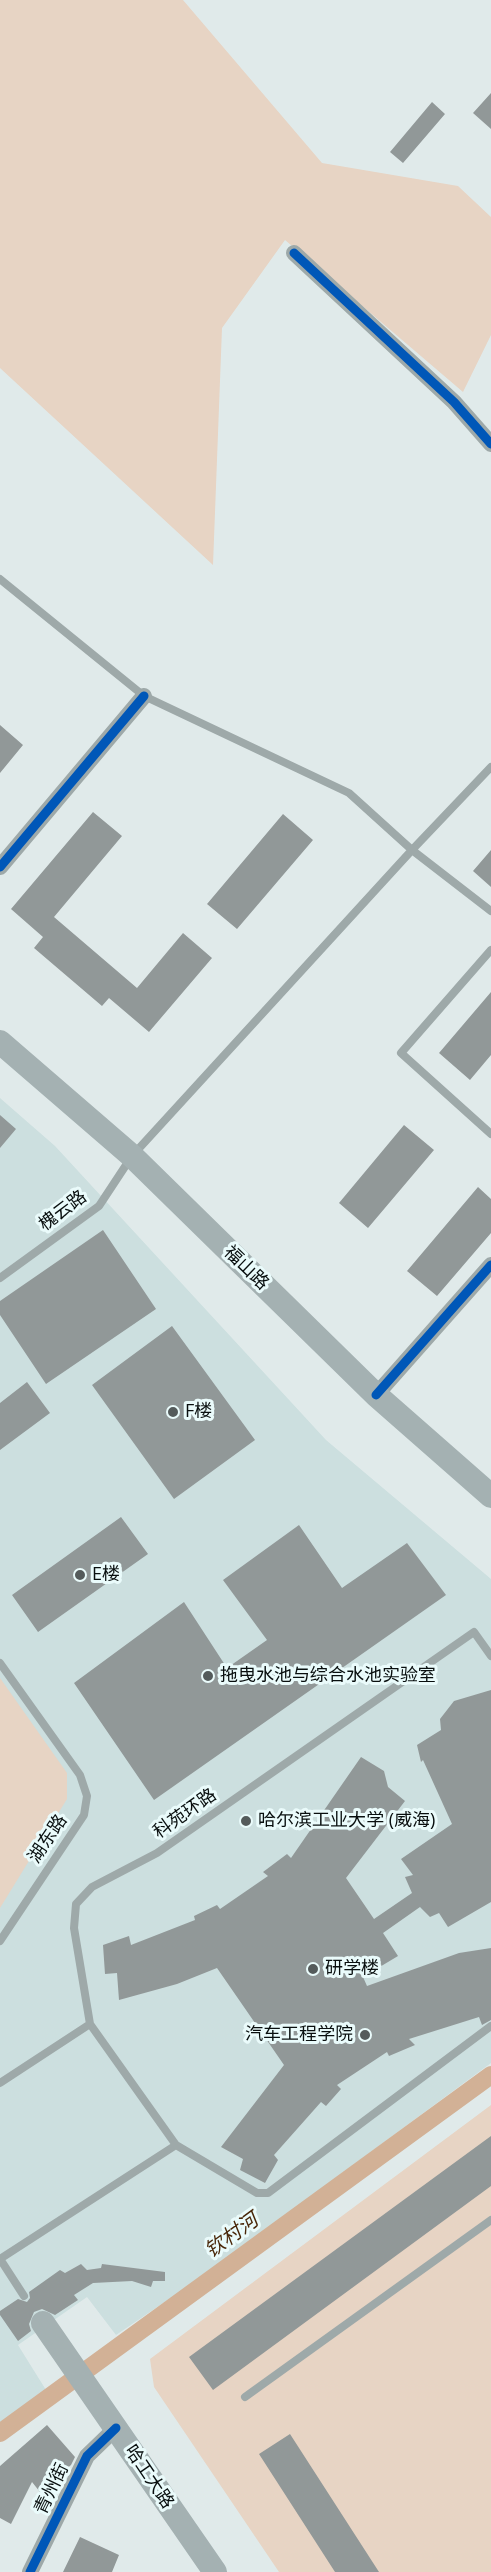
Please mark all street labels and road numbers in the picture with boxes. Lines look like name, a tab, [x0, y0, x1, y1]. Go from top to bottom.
street label: 槐云路	[35, 1186, 91, 1236]
street label: 福山路	[219, 1241, 273, 1295]
street label: 科苑环路	[149, 1785, 221, 1843]
street label: 湖东路	[24, 1811, 72, 1867]
street label: 哈工大路	[120, 2441, 178, 2513]
street label: 青州街	[30, 2460, 74, 2518]

